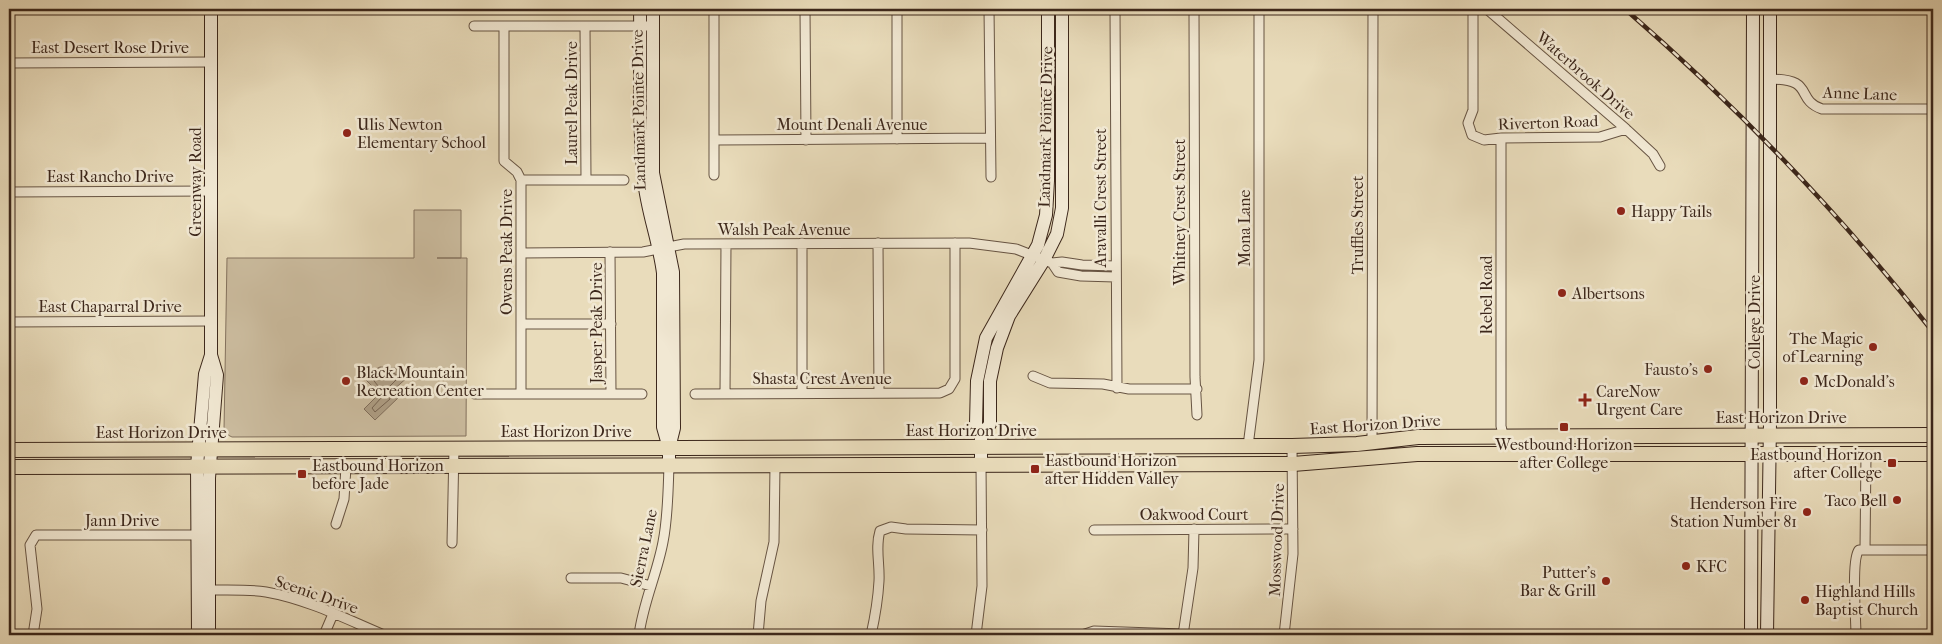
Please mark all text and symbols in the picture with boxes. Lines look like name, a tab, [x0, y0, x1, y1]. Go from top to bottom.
street label: Waterbrook Drive	[1532, 27, 1639, 123]
street label: Landmark Pointe Drive	[628, 29, 649, 191]
street label: East Desert Rose Drive	[31, 38, 189, 57]
street label: Laurel Peak Drive	[562, 41, 581, 165]
street label: Landmark Pointe Drive	[1035, 46, 1056, 208]
street label: Anne Lane	[1821, 83, 1898, 104]
street label: Riverton Road	[1497, 111, 1599, 134]
place label: Ulis Newton Elementary School	[357, 115, 486, 152]
street label: Mount Denali Avenue	[777, 115, 927, 134]
street label: Greenway Road	[186, 127, 205, 237]
marker: Ulis Newton Elementary School	[341, 127, 353, 139]
street label: Aravalli Crest Street	[1091, 128, 1110, 269]
street label: Whitney Crest Street	[1170, 138, 1189, 286]
street label: East Rancho Drive	[46, 167, 174, 186]
street label: Truffles Street	[1348, 175, 1367, 274]
street label: Owens Peak Drive	[497, 189, 516, 315]
street label: Mona Lane	[1235, 190, 1254, 266]
place label: Happy Tails	[1631, 202, 1712, 221]
marker: Happy Tails	[1615, 205, 1627, 217]
street label: Walsh Peak Avenue	[717, 220, 850, 239]
street label: Rebel Road	[1477, 255, 1496, 335]
street label: Jasper Peak Drive	[587, 262, 606, 386]
street label: College Drive	[1745, 275, 1764, 369]
place label: Albertsons	[1571, 284, 1645, 303]
marker: Albertsons	[1556, 287, 1568, 299]
street label: East Chaparral Drive	[38, 297, 182, 316]
place label: The Magic of Learning	[1783, 329, 1863, 366]
marker: The Magic of Learning	[1867, 341, 1879, 353]
place label: Fausto's	[1644, 360, 1698, 379]
place label: Black Mountain Recreation Center	[356, 363, 484, 400]
marker: Fausto's	[1702, 363, 1714, 375]
street label: Shasta Crest Avenue	[752, 369, 892, 388]
place label: McDonald's	[1814, 372, 1895, 391]
marker: Black Mountain Recreation Center	[340, 375, 352, 387]
marker: McDonald's	[1798, 375, 1810, 387]
place label: CareNow Urgent Care	[1596, 382, 1683, 419]
marker: CareNow Urgent Care	[1578, 393, 1592, 407]
street label: East Horizon Drive	[1715, 408, 1847, 427]
street label: East Horizon Drive	[1309, 410, 1441, 439]
street label: East Horizon Drive	[905, 421, 1037, 440]
marker: Westbound Horizon after College	[1558, 421, 1570, 433]
street label: East Horizon Drive	[500, 422, 632, 441]
street label: East Horizon Drive	[95, 423, 227, 442]
place label: Westbound Horizon after College	[1494, 435, 1633, 472]
place label: Eastbound Horizon after College	[1750, 445, 1883, 482]
place label: Eastbound Horizon after Hidden Valley	[1045, 451, 1179, 488]
place label: Eastbound Horizon before Jade	[311, 456, 445, 493]
marker: Eastbound Horizon after College	[1886, 457, 1898, 469]
marker: Eastbound Horizon after Hidden Valley	[1029, 463, 1041, 475]
marker: Eastbound Horizon before Jade	[296, 468, 308, 480]
street label: Mosswood Drive	[1265, 483, 1288, 597]
place label: Taco Bell	[1824, 491, 1888, 510]
place label: Henderson Fire Station Number 81	[1670, 494, 1797, 531]
marker: Taco Bell	[1891, 494, 1903, 506]
street label: Oakwood Court	[1140, 505, 1249, 524]
marker: Henderson Fire Station Number 81	[1801, 506, 1813, 518]
street label: Sierra Lane	[626, 507, 661, 589]
street label: Jann Drive	[83, 511, 159, 530]
place label: KFC	[1696, 557, 1727, 576]
marker: KFC	[1680, 560, 1692, 572]
place label: Putter's Bar & Grill	[1520, 563, 1597, 600]
street label: Scenic Drive	[273, 571, 361, 618]
marker: Putter's Bar & Grill	[1600, 575, 1612, 587]
place label: Highland Hills Baptist Church	[1815, 582, 1918, 619]
marker: Highland Hills Baptist Church	[1799, 594, 1811, 606]

